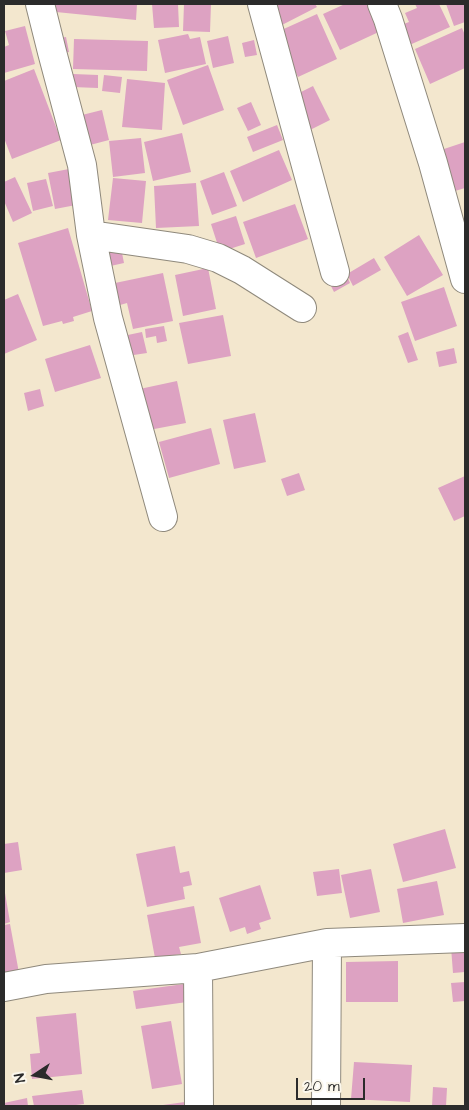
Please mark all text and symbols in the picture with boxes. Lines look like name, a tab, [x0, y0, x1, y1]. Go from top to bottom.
north arrow	[10, 1050, 60, 1100]
scale bar	[299, 1068, 368, 1100]
text: N	[10, 1072, 31, 1084]
text: 20 m	[304, 1076, 340, 1097]

